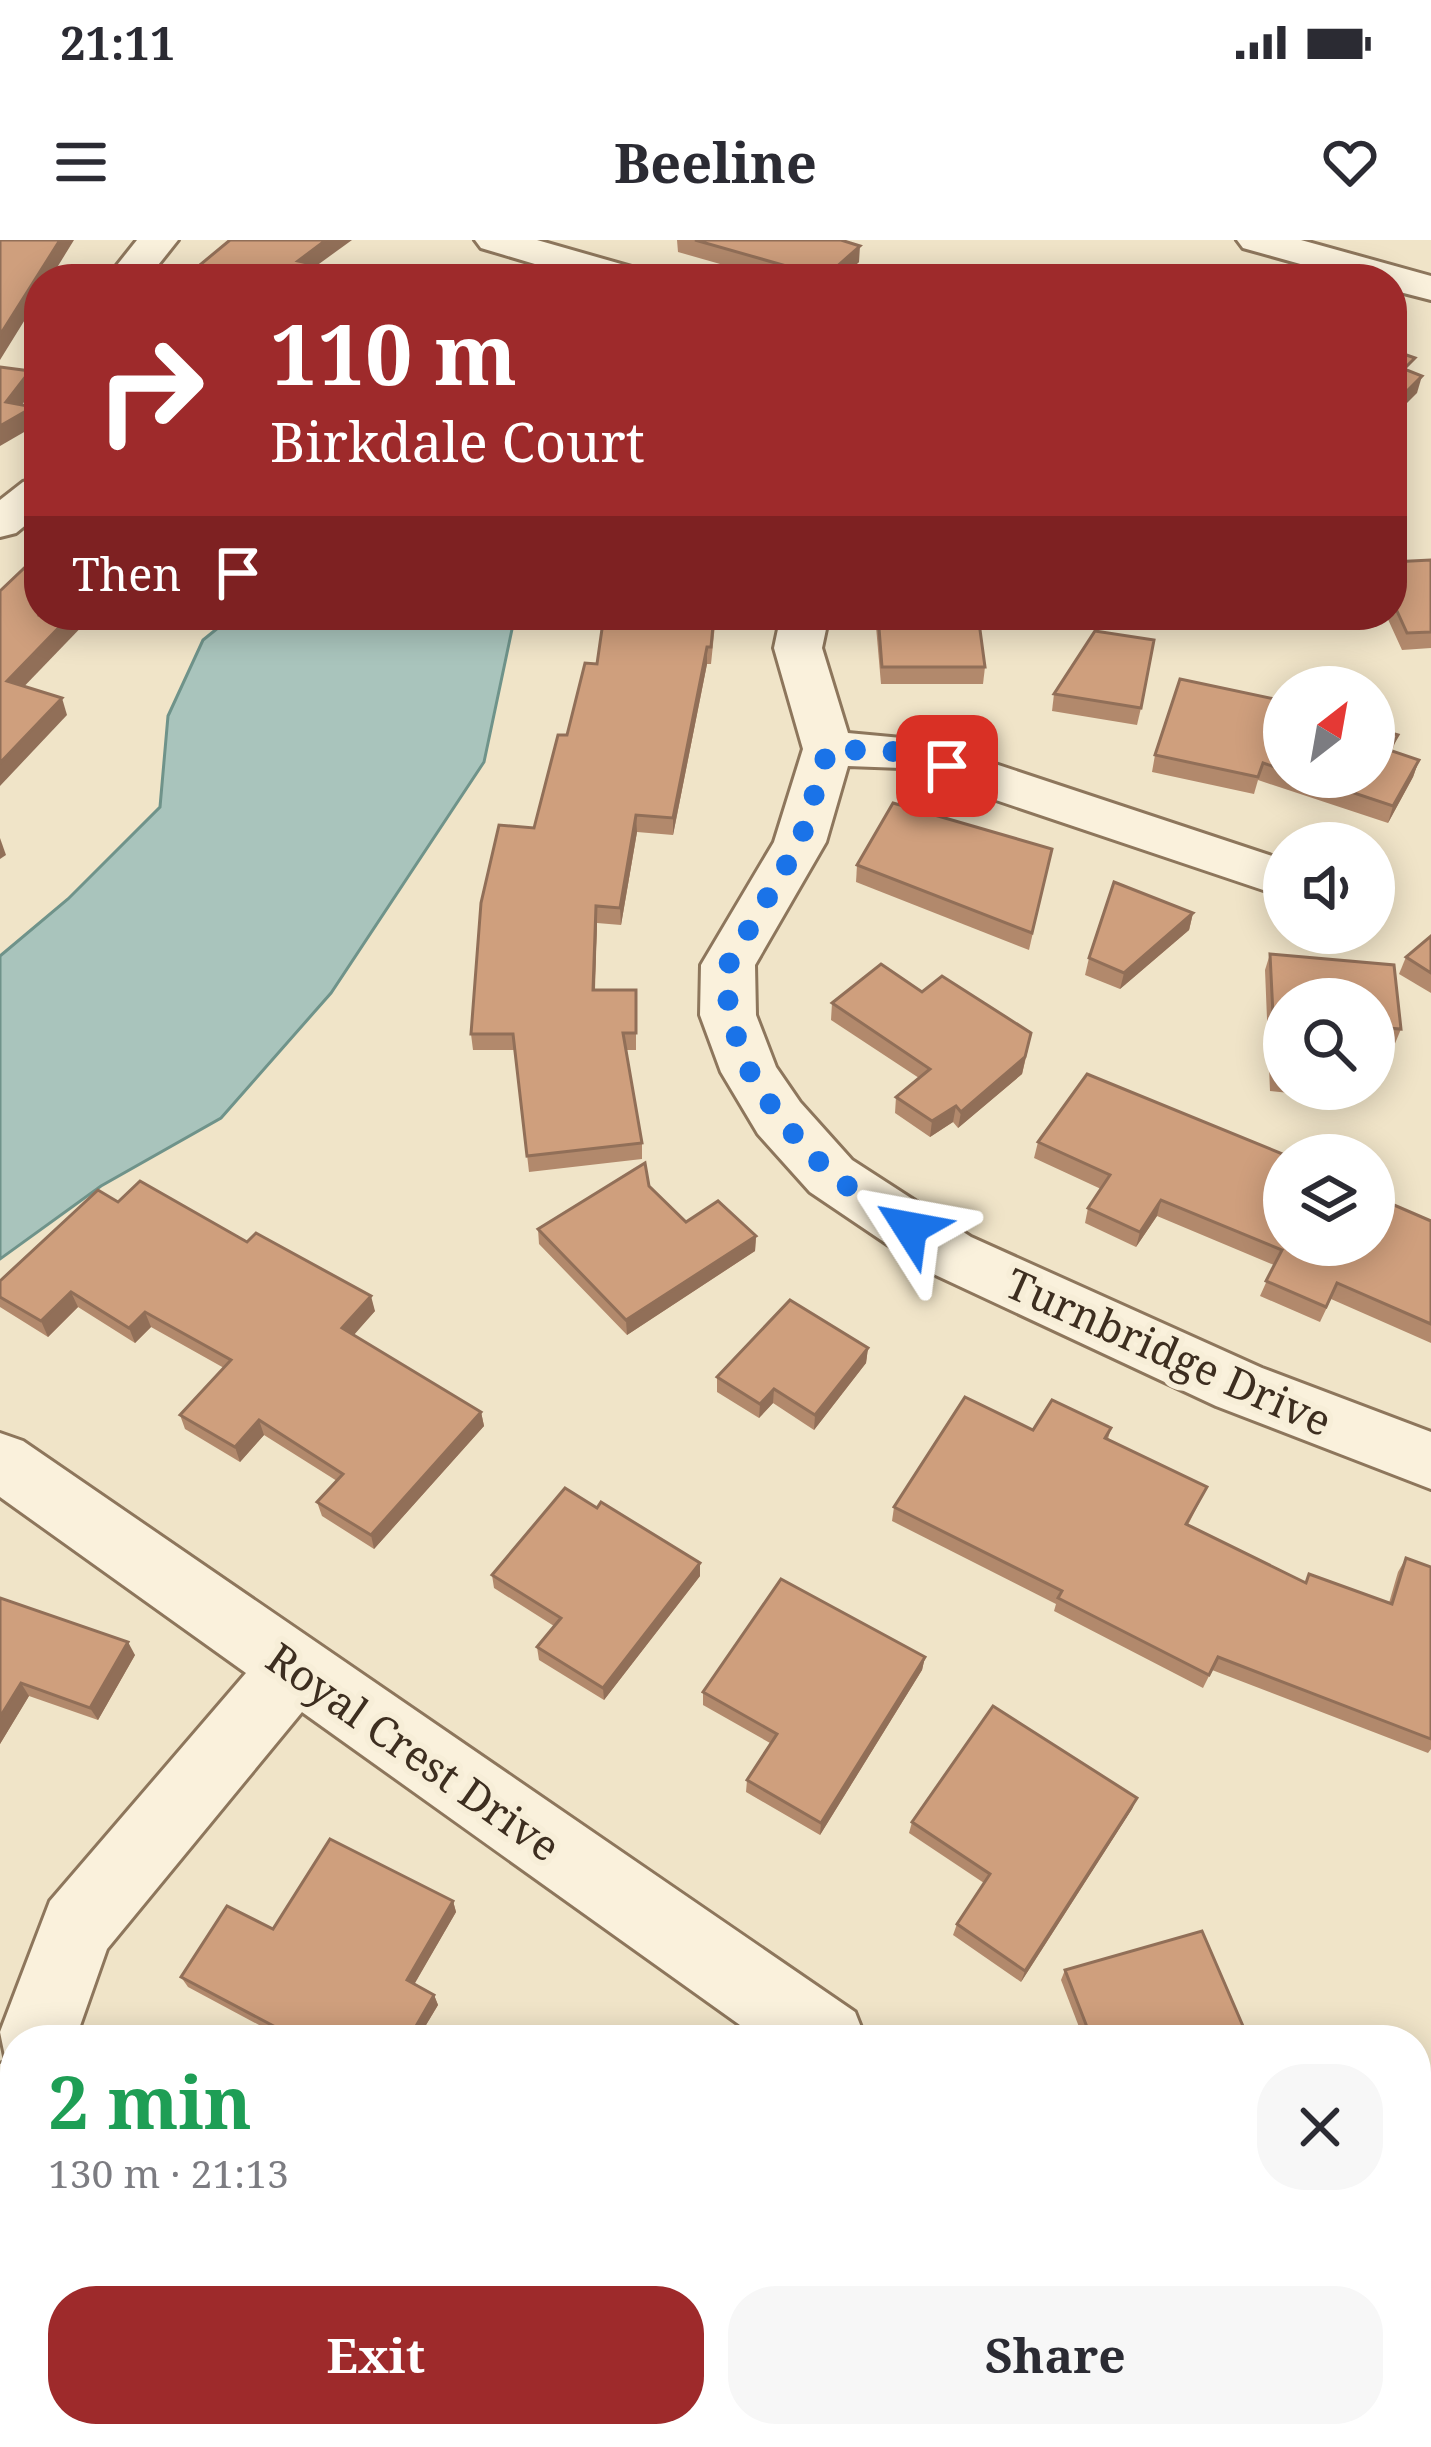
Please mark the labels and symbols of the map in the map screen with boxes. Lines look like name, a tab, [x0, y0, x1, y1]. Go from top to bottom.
north arrow	[1263, 666, 1395, 798]
pin	[896, 715, 998, 817]
position arrow	[847, 1165, 973, 1291]
street label: Turnbridge Drive	[997, 1254, 1341, 1448]
street label: Royal Crest Drive	[256, 1629, 572, 1873]

